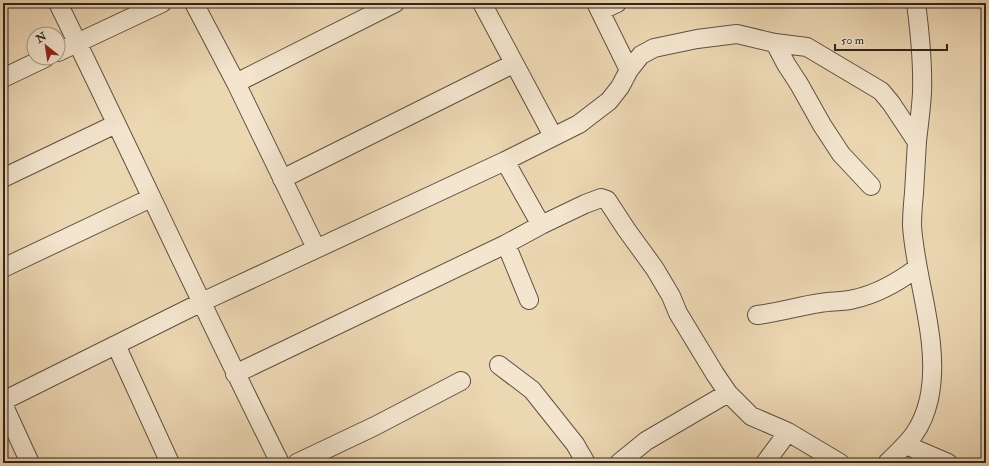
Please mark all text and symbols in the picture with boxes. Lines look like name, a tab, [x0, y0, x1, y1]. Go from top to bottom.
north arrow	[26, 26, 66, 66]
scale bar	[835, 26, 947, 52]
text: N	[33, 29, 50, 46]
text: 50 m	[841, 33, 865, 48]

